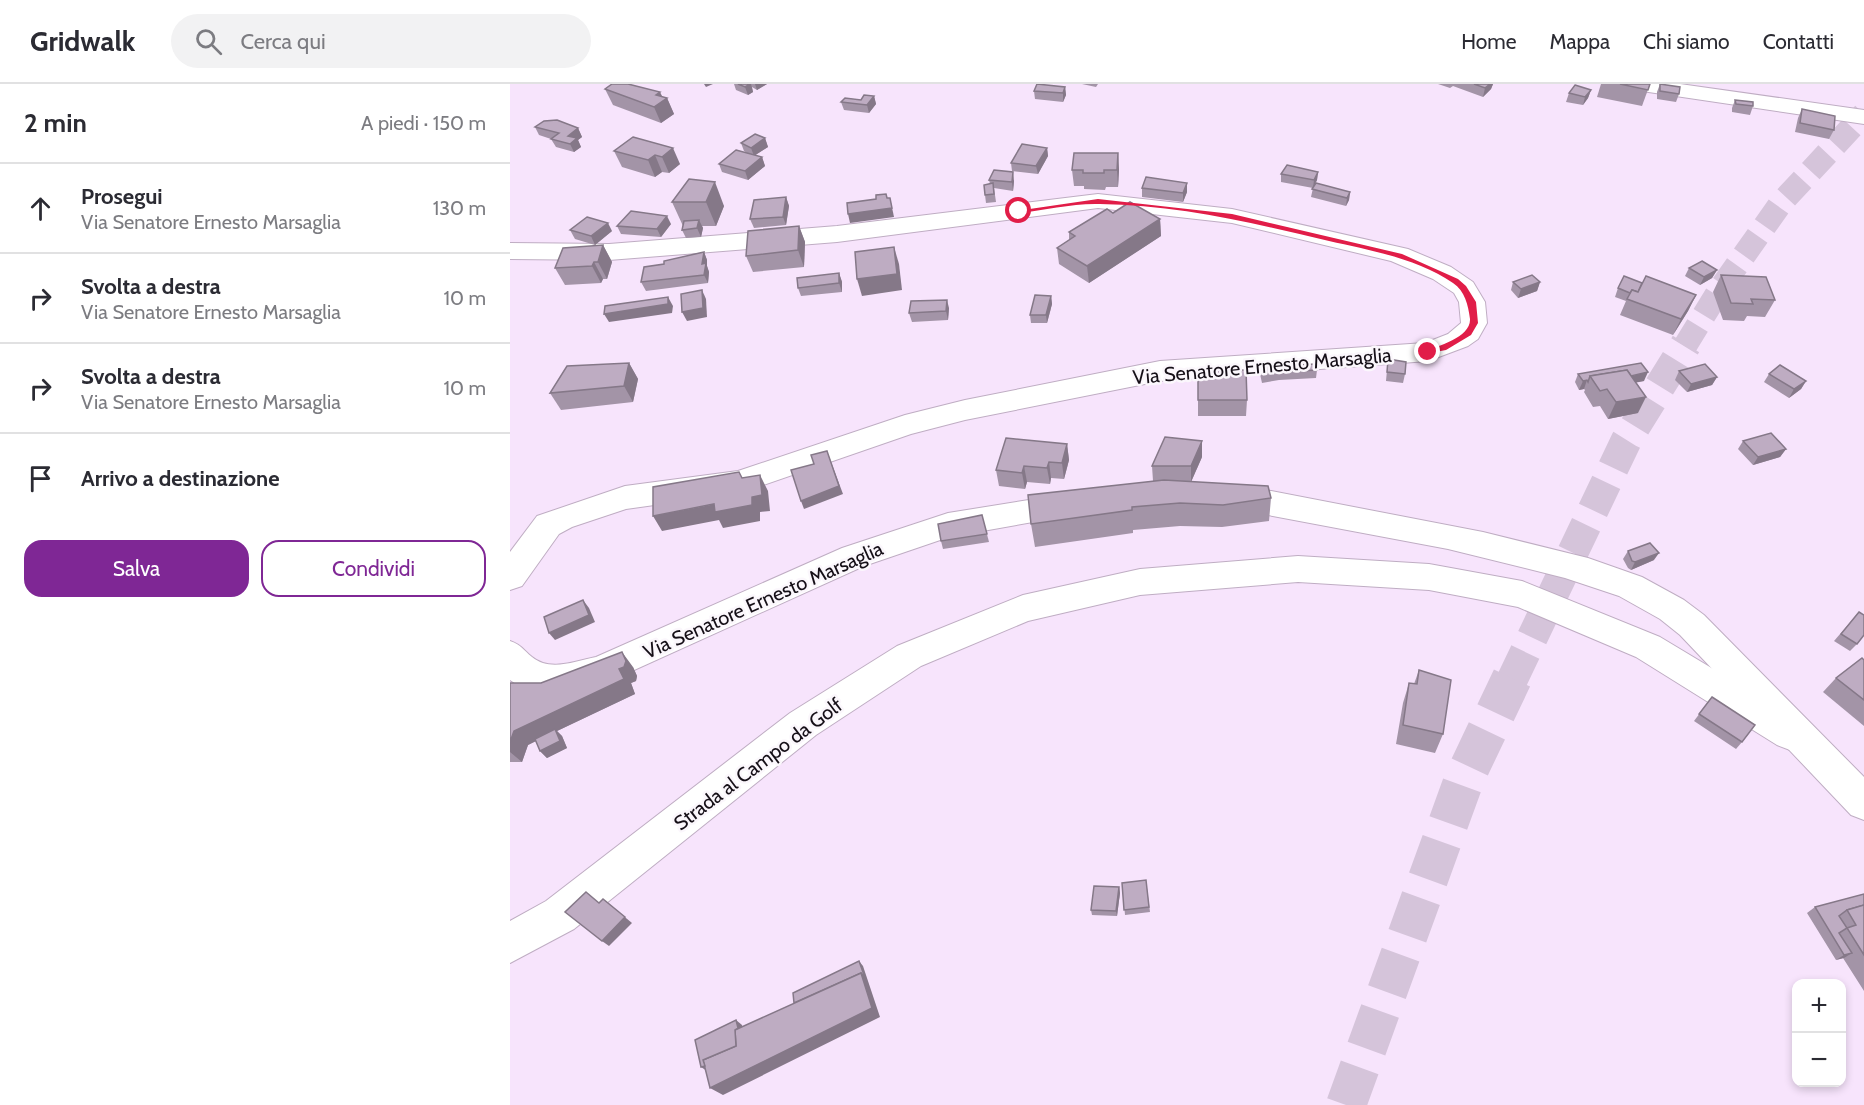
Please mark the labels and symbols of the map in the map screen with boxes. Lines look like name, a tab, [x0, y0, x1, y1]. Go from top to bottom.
route start	[1005, 197, 1031, 223]
route end	[1414, 338, 1440, 364]
street label: Via Senatore Ernesto Marsaglia	[1131, 343, 1393, 389]
street label: Via Senatore Ernesto Marsaglia	[639, 536, 887, 664]
street label: Strada al Campo da Golf	[669, 693, 847, 835]

